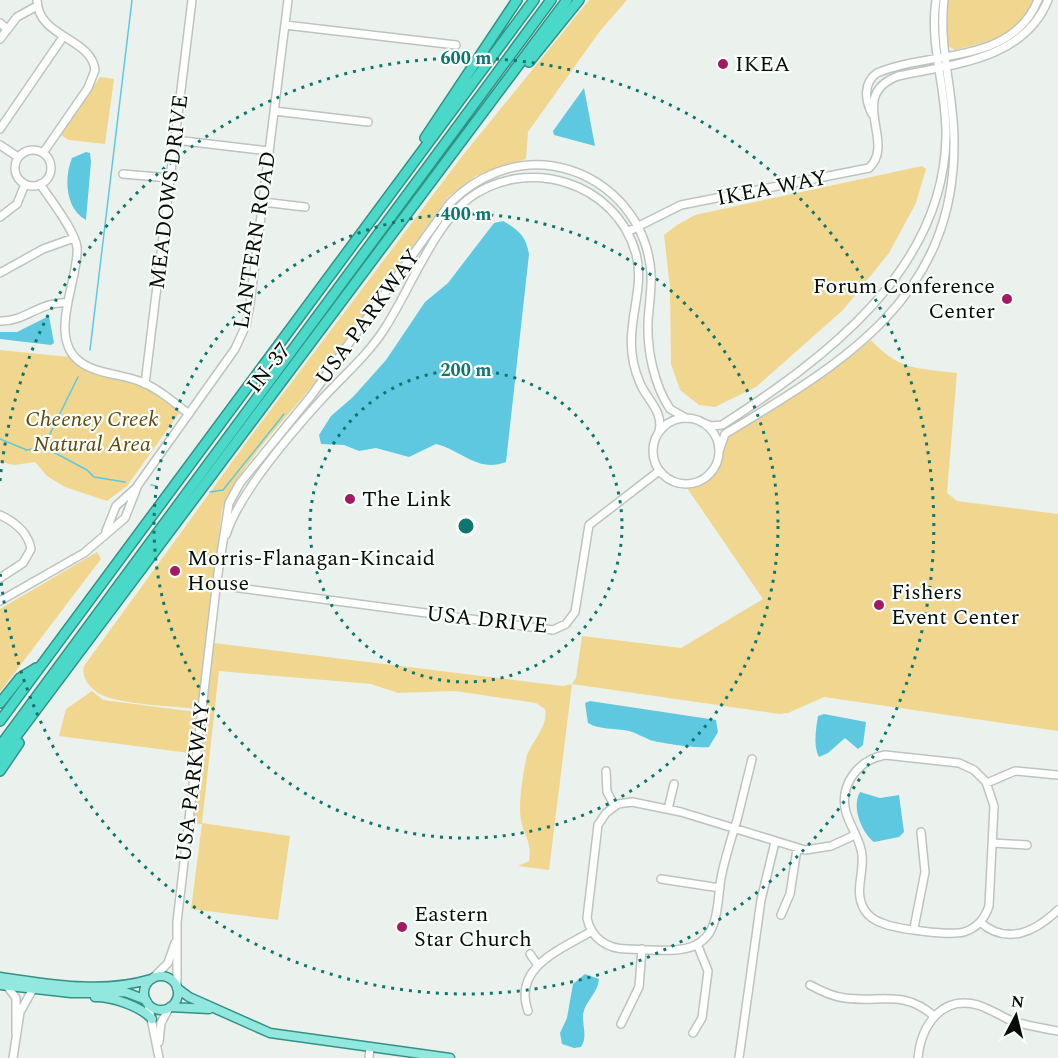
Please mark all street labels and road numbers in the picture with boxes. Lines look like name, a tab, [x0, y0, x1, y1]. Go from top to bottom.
street label: MEADOWS DRIVE	[141, 93, 197, 291]
street label: LANTERN ROAD	[225, 149, 285, 331]
street label: IKEA WAY	[714, 161, 830, 215]
street label: USA PARKWAY	[307, 242, 429, 392]
street label: IN-37	[239, 336, 299, 400]
street label: USA DRIVE	[425, 597, 549, 643]
street label: USA PARKWAY	[167, 700, 219, 864]

